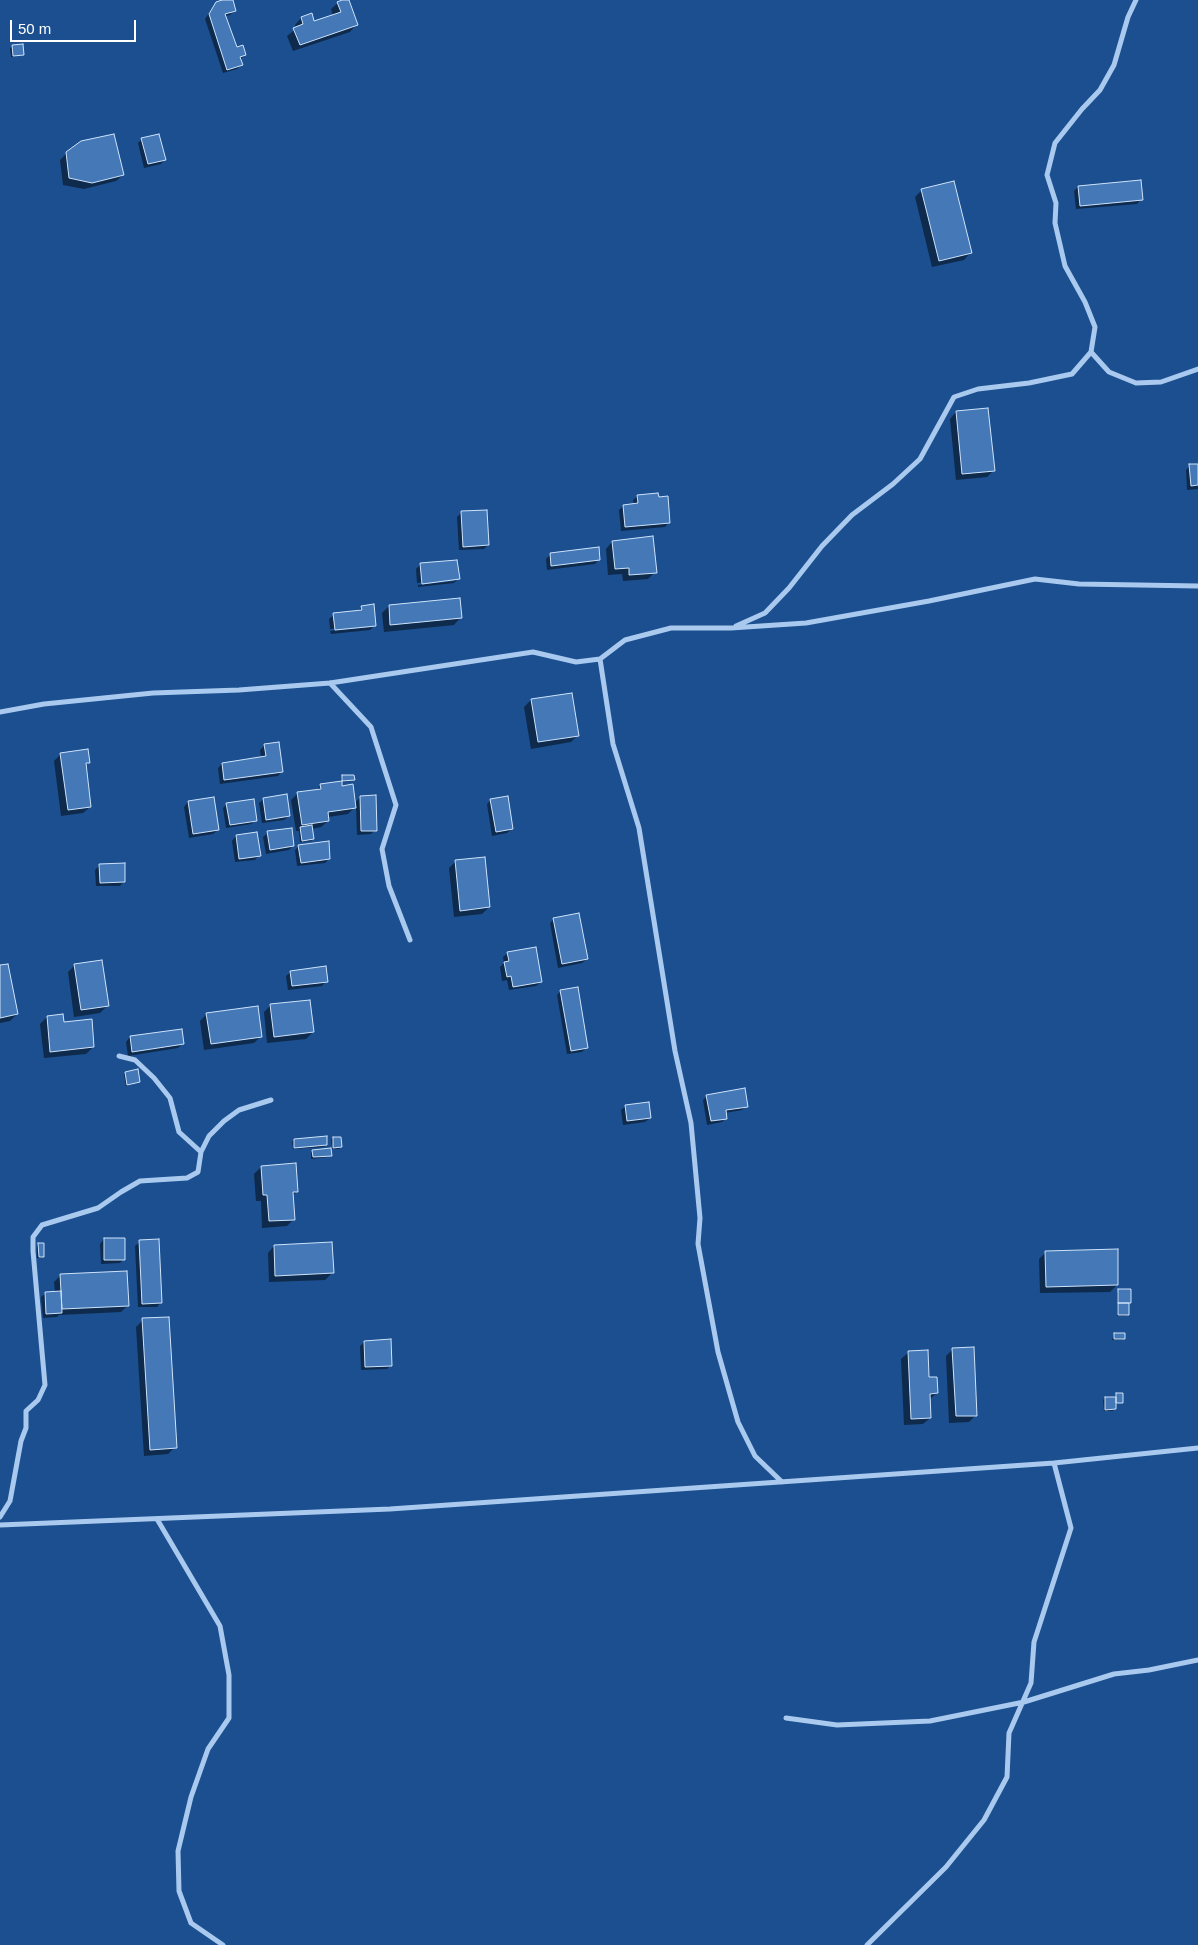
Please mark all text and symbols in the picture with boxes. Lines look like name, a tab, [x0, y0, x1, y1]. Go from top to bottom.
scale bar	[12, 10, 139, 42]
text: 50 m	[18, 20, 51, 37]

